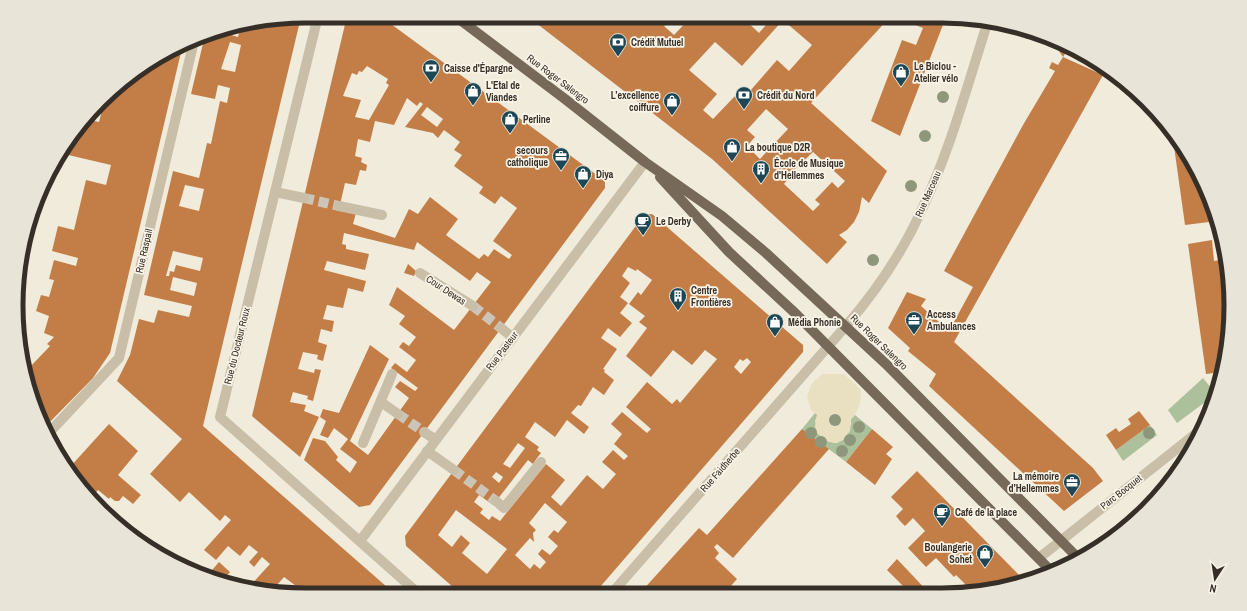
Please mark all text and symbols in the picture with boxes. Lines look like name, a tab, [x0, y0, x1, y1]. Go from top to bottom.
bank icon: Crédit Mutuel	[608, 32, 628, 57]
place label: Crédit Mutuel	[631, 36, 683, 49]
street label: Rue Roger Salengro	[524, 51, 592, 107]
bank icon: Caisse d'Épargne	[421, 58, 441, 83]
place label: Le Biclou - Atelier vélo	[914, 60, 958, 85]
place label: Caisse d'Épargne	[444, 62, 513, 75]
shop icon: Le Biclou - Atelier vélo	[891, 62, 911, 87]
place label: L'Etal de Viandes	[486, 79, 520, 104]
shop icon: L'Etal de Viandes	[463, 81, 483, 106]
bank icon: Crédit du Nord	[734, 85, 754, 110]
place label: L’excellence coiffure	[611, 89, 659, 114]
place label: Crédit du Nord	[757, 89, 814, 102]
shop icon: L’excellence coiffure	[662, 91, 682, 116]
shop icon: Perline	[500, 109, 520, 134]
place label: Perline	[523, 113, 551, 126]
shop icon: La boutique D2R	[722, 137, 742, 162]
place label: La boutique D2R	[745, 141, 810, 154]
place label: secours catholique	[507, 144, 548, 169]
office icon: secours catholique	[551, 146, 571, 171]
place label: École de Musique d'Hellemmes	[774, 157, 844, 182]
building icon: École de Musique d'Hellemmes	[751, 159, 771, 184]
shop icon: Diya	[573, 164, 593, 189]
place label: Diya	[596, 168, 614, 181]
street label: Rue Marceau	[912, 169, 944, 219]
cafe icon: Le Derby	[633, 211, 653, 236]
place label: Le Derby	[656, 215, 692, 228]
street label: Rue Raspail	[133, 227, 155, 274]
street label: Cour Dewas	[424, 272, 468, 308]
place label: Centre Frontières	[691, 284, 732, 309]
building icon: Centre Frontières	[668, 286, 688, 311]
street label: Rue du Docteur Roux	[221, 305, 253, 386]
place label: Access Ambulances	[927, 308, 976, 333]
office icon: Access Ambulances	[904, 310, 924, 335]
street label: Rue Roger Salengro	[848, 311, 911, 373]
shop icon: Média Phonie	[765, 312, 785, 337]
place label: Média Phonie	[788, 316, 841, 329]
street label: Rue Pasteur	[483, 329, 521, 373]
street label: Rue Faidherbe	[697, 445, 743, 495]
place label: La mémoire d’Hellemmes	[1008, 470, 1059, 495]
street label: Parc Bocquet	[1098, 471, 1145, 512]
office icon: La mémoire d’Hellemmes	[1062, 472, 1082, 497]
cafe icon: Café de la place	[932, 502, 952, 527]
place label: Café de la place	[955, 506, 1017, 519]
place label: Boulangerie Sohet	[925, 541, 972, 566]
shop icon: Boulangerie Sohet	[975, 543, 995, 568]
north arrow	[1195, 559, 1235, 599]
text: N	[1208, 581, 1218, 596]

